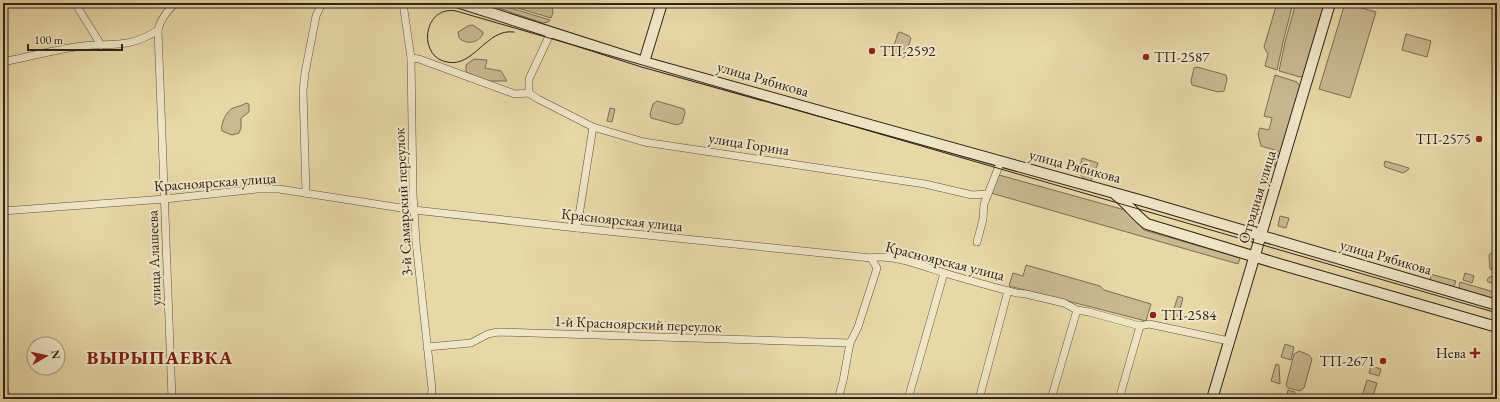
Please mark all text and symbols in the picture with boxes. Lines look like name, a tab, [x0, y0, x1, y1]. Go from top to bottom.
scale bar	[28, 26, 122, 52]
text: 100 m	[34, 32, 64, 48]
place label: ТП-2592	[880, 41, 936, 60]
marker: ТП-2592	[867, 46, 877, 56]
place label: ТП-2587	[1154, 47, 1210, 66]
marker: ТП-2587	[1141, 52, 1151, 62]
street label: улица Рябикова	[715, 56, 811, 101]
street label: 3-й Самарский переулок	[389, 127, 416, 277]
street label: улица Горина	[707, 128, 791, 159]
place label: ТП-2575	[1416, 129, 1471, 148]
marker: ТП-2575	[1474, 134, 1484, 144]
street label: улица Рябикова	[1027, 144, 1123, 187]
street label: Отрадная улица	[1233, 148, 1280, 246]
street label: Красноярская улица	[153, 168, 277, 195]
street label: Красноярская улица	[560, 204, 684, 235]
street label: улица Алашеева	[142, 210, 165, 306]
street label: улица Рябикова	[1338, 234, 1434, 279]
street label: Красноярская улица	[883, 237, 1007, 285]
place label: ТП-2584	[1161, 305, 1217, 324]
marker: ТП-2584	[1148, 310, 1158, 320]
street label: 1-й Красноярский переулок	[554, 311, 722, 336]
north arrow	[26, 336, 66, 376]
place label: Нева	[1436, 343, 1466, 362]
district label: ВЫРЫПАЕВКА	[86, 345, 234, 370]
marker: Нева	[1469, 347, 1481, 359]
text: N	[48, 349, 64, 360]
place label: ТП-2671	[1320, 351, 1375, 370]
marker: ТП-2671	[1378, 356, 1388, 366]

